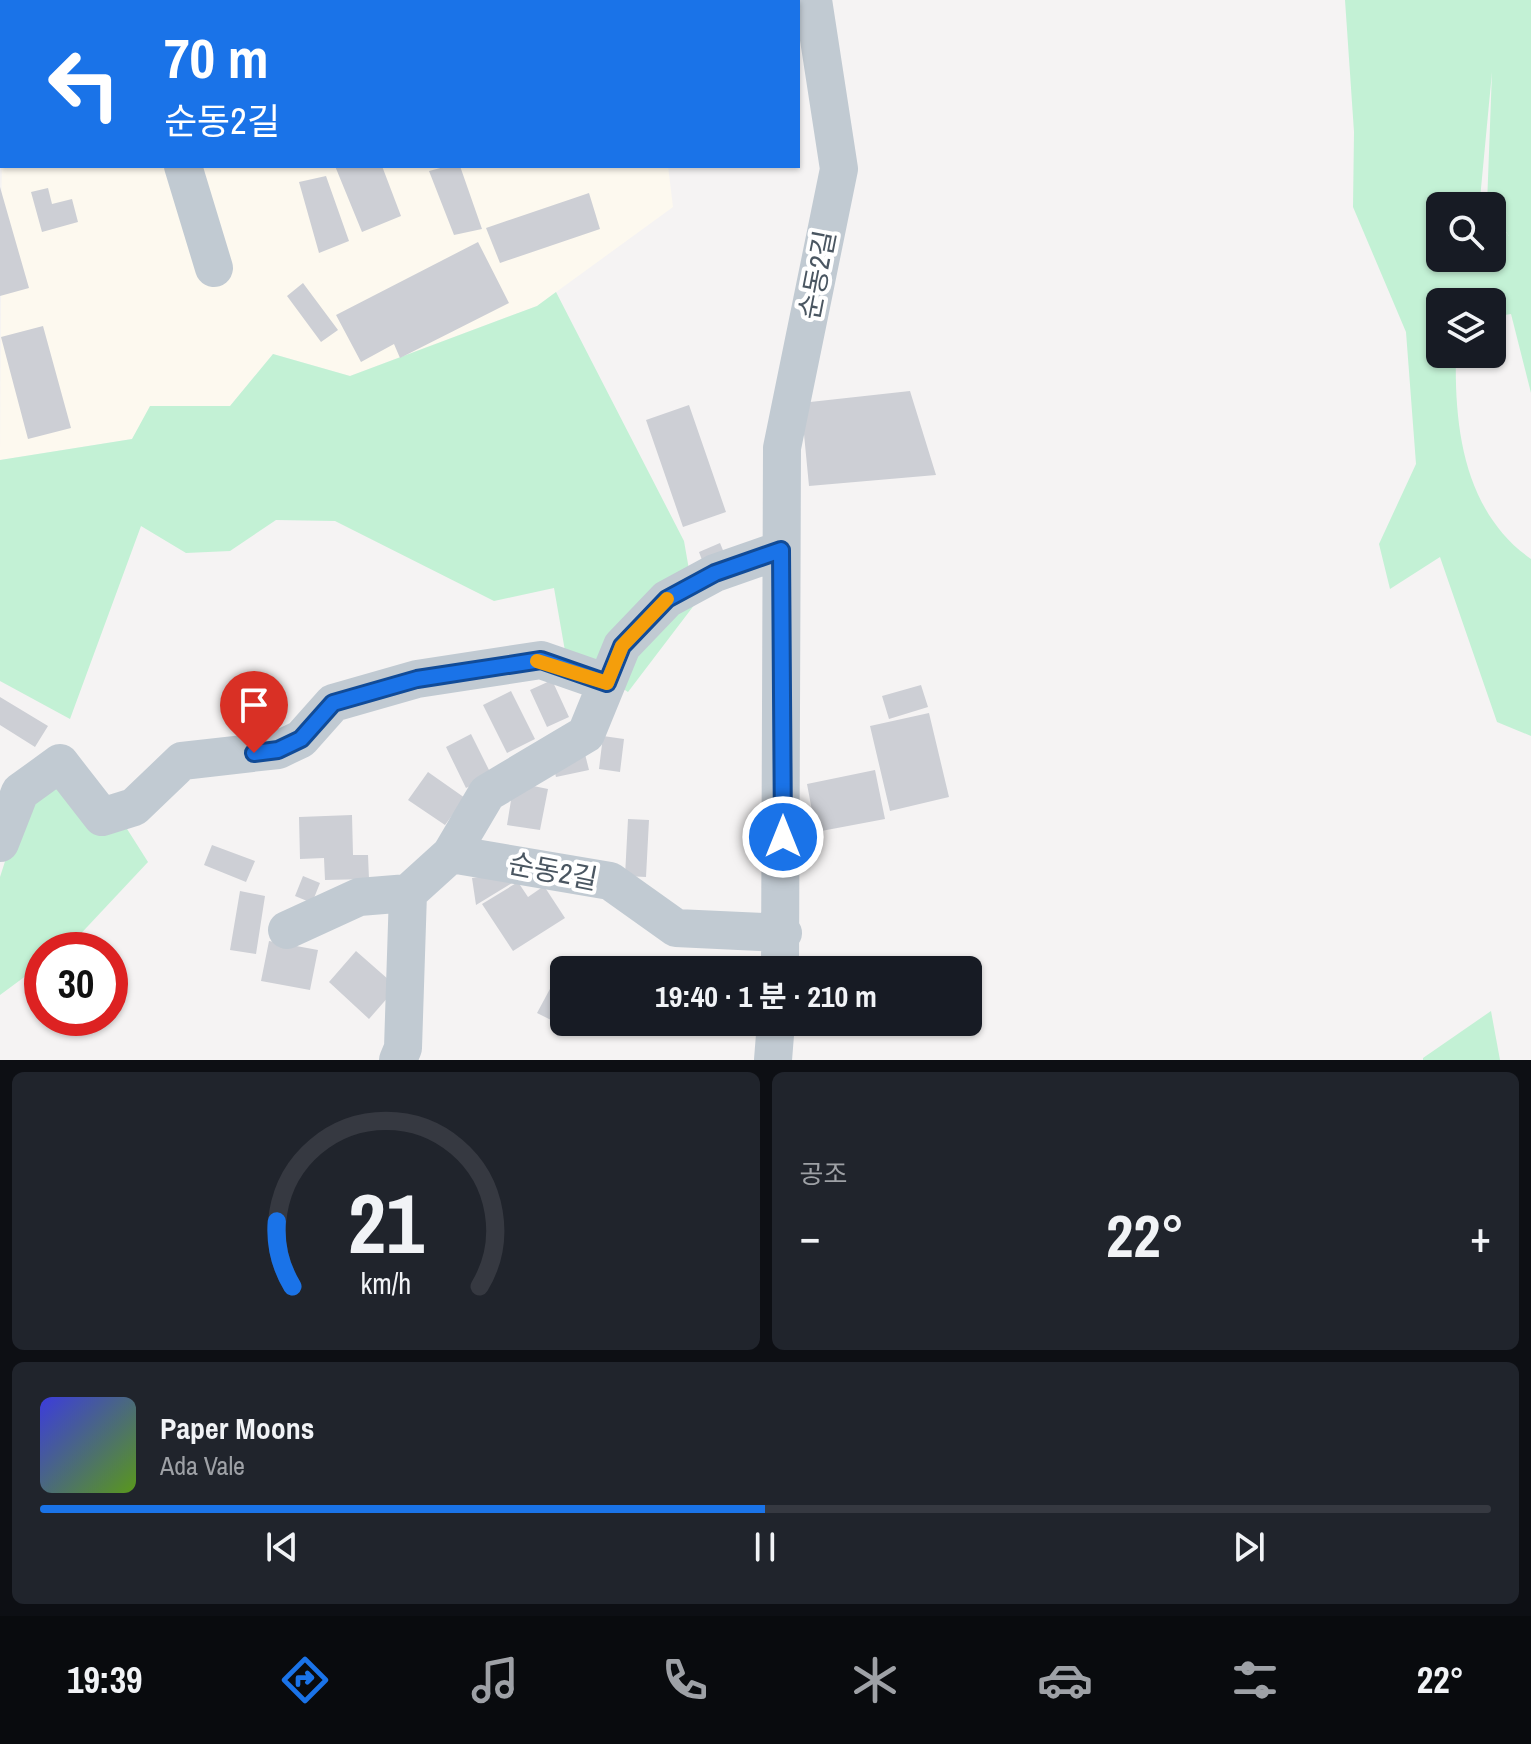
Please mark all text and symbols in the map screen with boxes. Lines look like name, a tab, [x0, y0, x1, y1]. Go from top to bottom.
text: 70 m	[164, 20, 269, 95]
icon: left	[32, 32, 136, 136]
text: 순동2길	[164, 97, 280, 145]
map controls	[1426, 192, 1506, 368]
button: search	[1426, 192, 1506, 272]
street label: 순동2길	[790, 227, 844, 323]
button: layers	[1426, 288, 1506, 368]
pin	[220, 671, 288, 753]
icon: arrive	[232, 683, 276, 727]
position arrow	[741, 795, 825, 879]
street label: 순동2길	[505, 844, 601, 898]
speed limit sign: 30	[24, 932, 128, 1036]
text: 19:40 · 1 분 · 210 m	[655, 976, 877, 1016]
text: 공조	[800, 1156, 847, 1191]
text: 21	[348, 1167, 424, 1279]
text: 22°	[1106, 1195, 1185, 1276]
text: −	[800, 1206, 821, 1266]
text: +	[1470, 1206, 1491, 1266]
text: km/h	[360, 1264, 411, 1303]
text: Paper Moons	[160, 1408, 314, 1448]
text: Ada Vale	[160, 1448, 245, 1483]
icon: previous	[260, 1525, 304, 1569]
icon: pause	[743, 1525, 787, 1569]
icon: next	[1227, 1525, 1271, 1569]
icon: directions	[277, 1652, 333, 1708]
icon: music	[467, 1652, 523, 1708]
icon: phone	[657, 1652, 713, 1708]
icon: climate	[847, 1652, 903, 1708]
icon: car	[1037, 1652, 1093, 1708]
icon: filters	[1227, 1652, 1283, 1708]
text: 19:39	[67, 1656, 143, 1704]
text: 22°	[1417, 1656, 1464, 1704]

